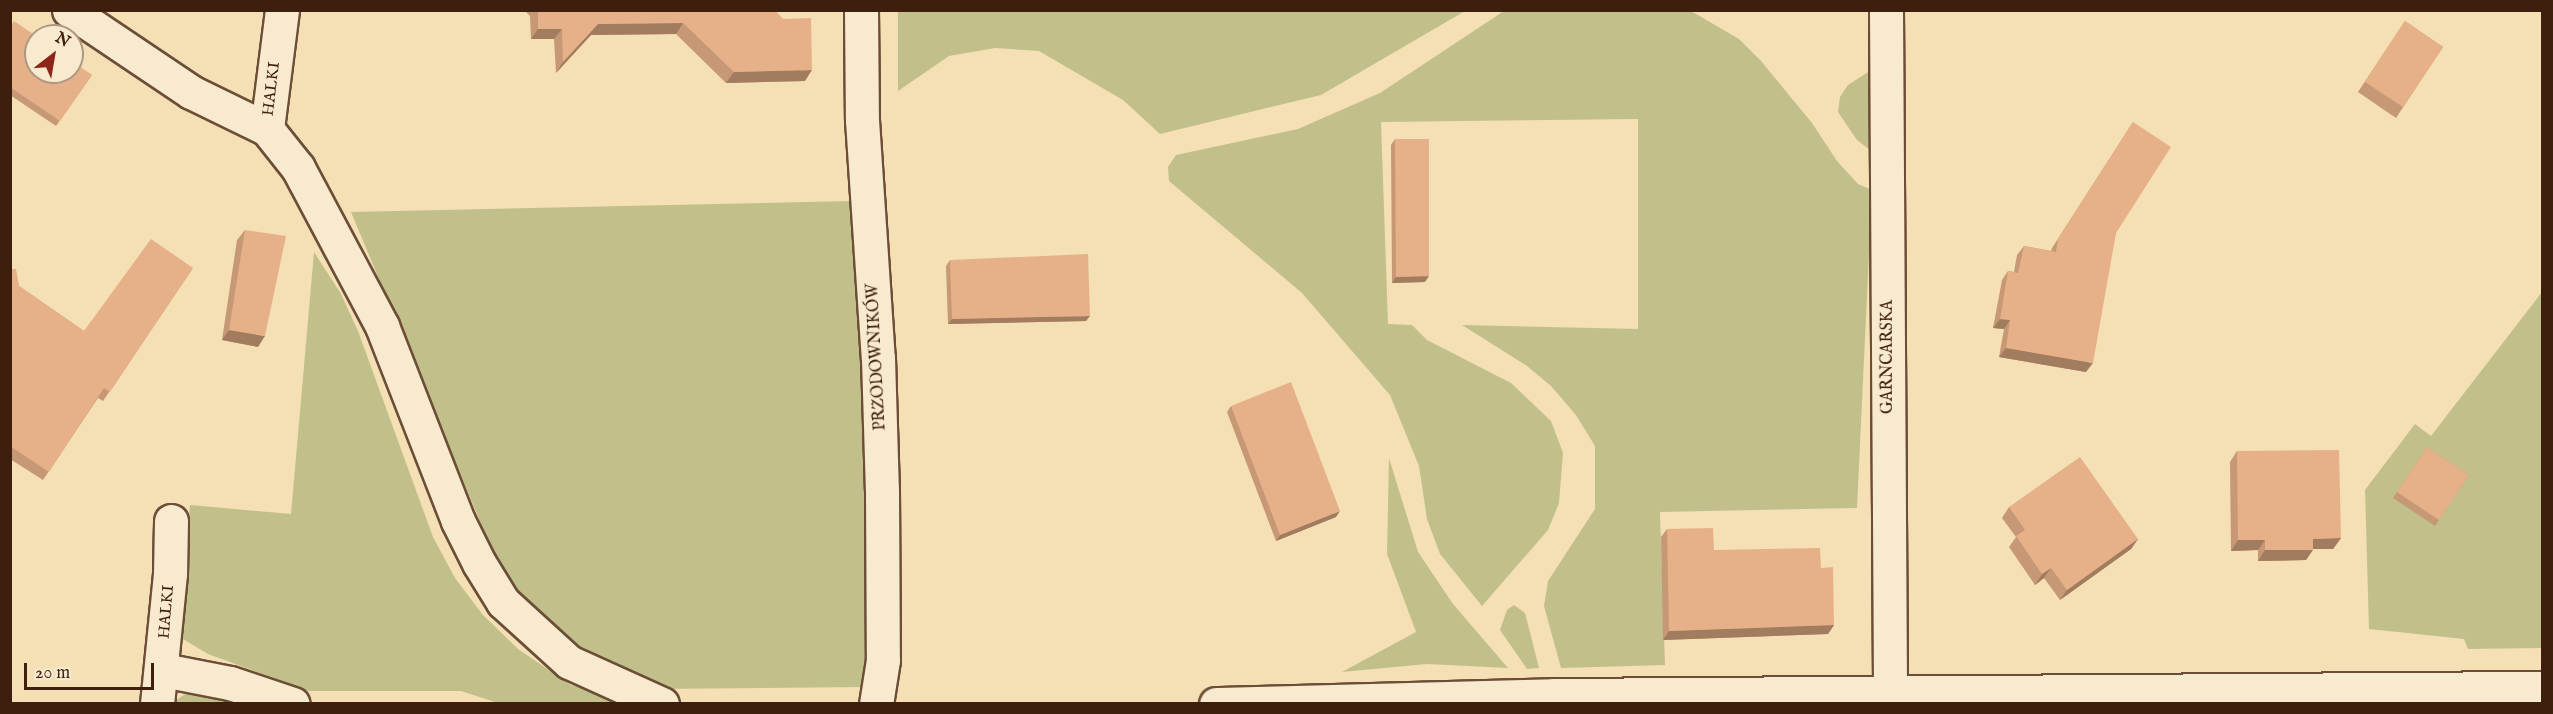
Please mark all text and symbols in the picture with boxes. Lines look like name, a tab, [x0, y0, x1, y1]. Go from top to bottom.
north arrow	[24, 24, 84, 84]
text: N	[51, 28, 73, 52]
street label: HALKI	[259, 61, 285, 117]
street label: PRZODOWNIKÓW	[864, 283, 890, 431]
street label: GARNCARSKA	[1878, 300, 1898, 414]
street label: HALKI	[155, 584, 179, 640]
scale bar	[27, 651, 158, 689]
text: 20 m	[35, 662, 70, 685]

